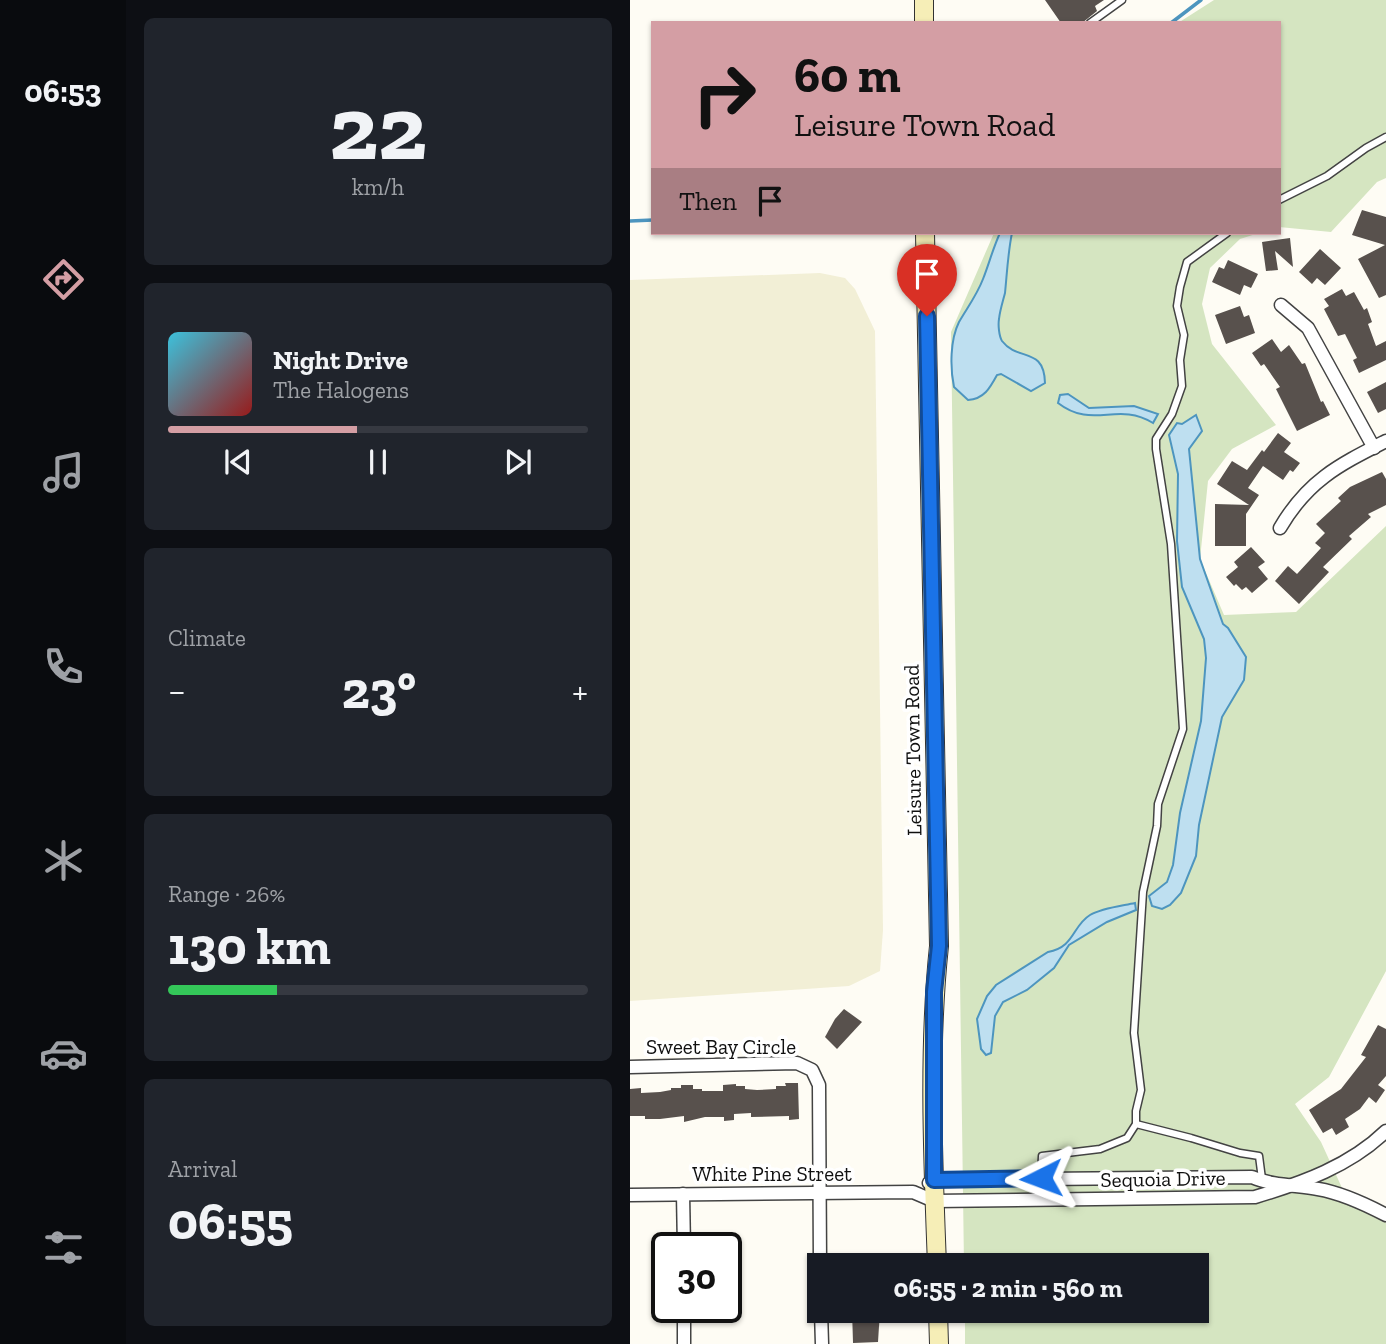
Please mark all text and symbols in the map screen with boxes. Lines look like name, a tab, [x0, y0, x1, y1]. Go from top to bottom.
text: 60 m	[794, 46, 901, 105]
icon: right	[679, 49, 770, 140]
text: 06:53	[24, 72, 102, 110]
text: 22	[329, 73, 427, 182]
text: Leisure Town Road	[794, 106, 1055, 144]
text: km/h	[352, 173, 404, 201]
icon: arrive	[751, 182, 789, 220]
text: Then	[679, 185, 737, 217]
pin	[897, 244, 957, 316]
icon: directions	[39, 255, 88, 304]
icon: arrive	[908, 255, 946, 293]
text: Night Drive	[273, 344, 408, 376]
text: The Halogens	[273, 376, 409, 404]
icon: previous	[219, 443, 257, 481]
icon: pause	[359, 443, 397, 481]
icon: next	[499, 443, 537, 481]
icon: music	[39, 448, 88, 497]
text: Climate	[168, 624, 246, 652]
icon: phone	[39, 642, 88, 691]
text: 23°	[342, 659, 416, 721]
street label: Leisure Town Road	[898, 664, 926, 836]
text: −	[168, 668, 186, 714]
text: +	[572, 668, 588, 714]
icon: climate	[39, 836, 88, 885]
text: Range · 26%	[168, 880, 285, 908]
text: 130 km	[168, 915, 331, 977]
icon: car	[39, 1029, 88, 1078]
street label: Sweet Bay Circle	[646, 1034, 796, 1059]
position arrow	[1004, 1141, 1078, 1215]
text: Arrival	[168, 1155, 237, 1183]
street label: White Pine Street	[692, 1161, 852, 1186]
street label: Sequoia Drive	[1100, 1165, 1226, 1192]
text: 06:55	[168, 1190, 293, 1252]
icon: filters	[39, 1223, 88, 1272]
speed limit sign: 30	[651, 1232, 742, 1323]
text: 06:55 · 2 min · 560 m	[894, 1272, 1122, 1304]

